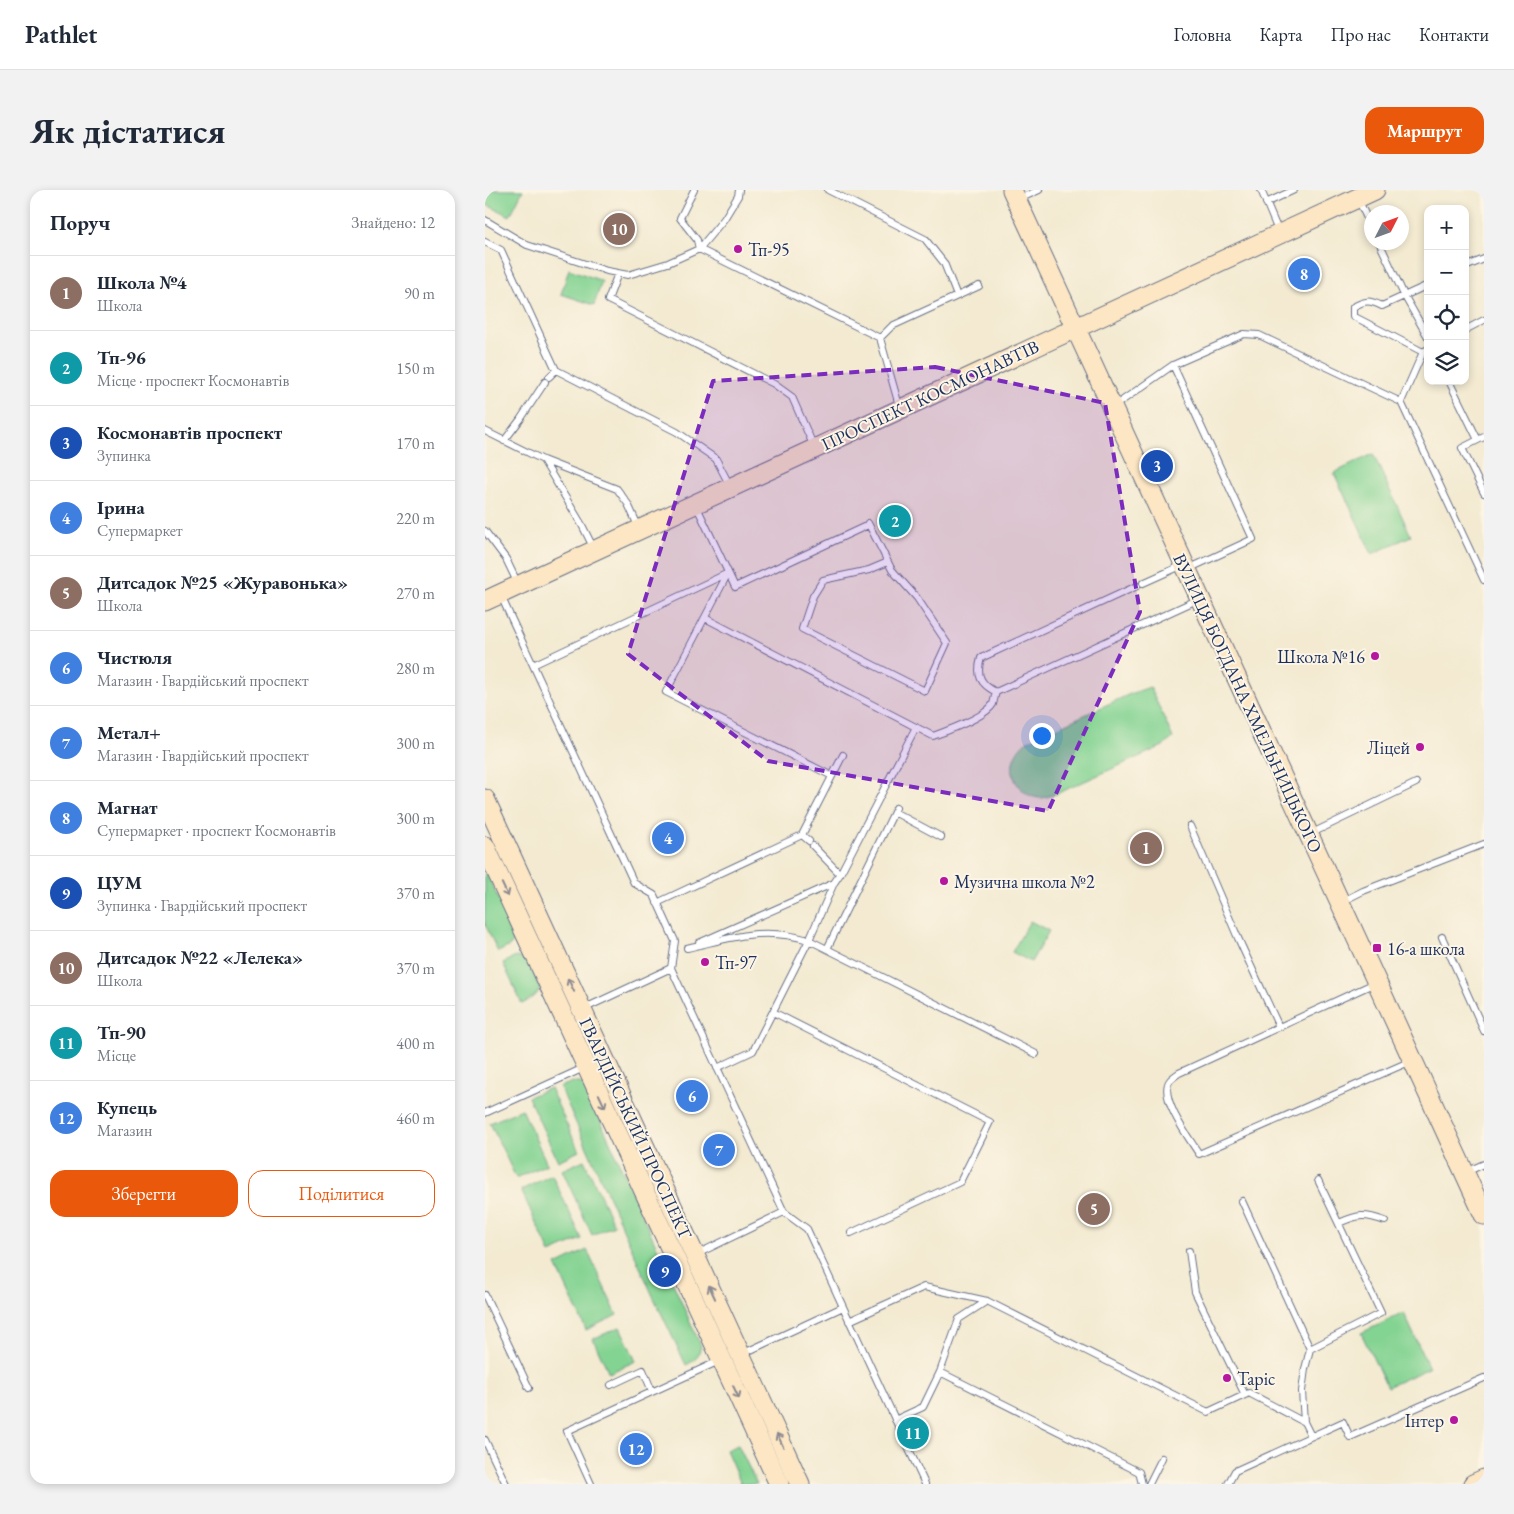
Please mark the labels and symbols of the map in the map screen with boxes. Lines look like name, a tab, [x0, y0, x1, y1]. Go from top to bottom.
north arrow	[1364, 205, 1409, 250]
pin: 10	[603, 210, 635, 248]
place label: Тп-95	[748, 238, 790, 261]
marker: Тп-95	[732, 243, 744, 255]
pin: 8	[1288, 255, 1320, 293]
street label: ПРОСПЕКТ КОСМОНАВТІВ	[818, 334, 1042, 456]
pin: 3	[1141, 447, 1173, 485]
pin: 2	[879, 502, 911, 540]
street label: ВУЛИЦЯ БОГДАНА ХМЕЛЬНИЦЬКОГО	[1168, 550, 1328, 856]
place label: Школа №16	[1277, 645, 1365, 668]
marker: Школа №16	[1369, 650, 1381, 662]
your location	[1029, 723, 1055, 749]
place label: Ліцей	[1367, 736, 1410, 759]
marker: Ліцей	[1414, 741, 1426, 753]
pin: 4	[652, 819, 684, 857]
pin: 1	[1130, 829, 1162, 867]
place label: Музична школа №2	[954, 870, 1095, 893]
marker: Музична школа №2	[938, 875, 950, 887]
one-way arrow	[501, 882, 511, 897]
place label: 16-а школа	[1387, 937, 1466, 960]
marker: 16-а школа	[1371, 942, 1383, 954]
place label: Тп-97	[715, 951, 757, 974]
marker: Тп-97	[699, 956, 711, 968]
one-way arrow	[565, 978, 575, 993]
street label: ГВАРДІЙСЬКИЙ ПРОСПЕКТ	[574, 1014, 698, 1243]
pin: 6	[676, 1077, 708, 1115]
one-way arrow	[598, 1093, 608, 1108]
pin: 7	[703, 1131, 735, 1169]
pin: 5	[1078, 1190, 1110, 1228]
pin: 9	[649, 1252, 681, 1290]
one-way arrow	[706, 1285, 716, 1300]
place label: Таріс	[1237, 1367, 1275, 1390]
marker: Таріс	[1221, 1372, 1233, 1384]
one-way arrow	[732, 1384, 742, 1399]
place label: Iнтер	[1405, 1409, 1444, 1432]
pin: 11	[897, 1414, 929, 1452]
marker: Iнтер	[1448, 1414, 1460, 1426]
pin: 12	[620, 1430, 652, 1468]
one-way arrow	[774, 1433, 784, 1448]

